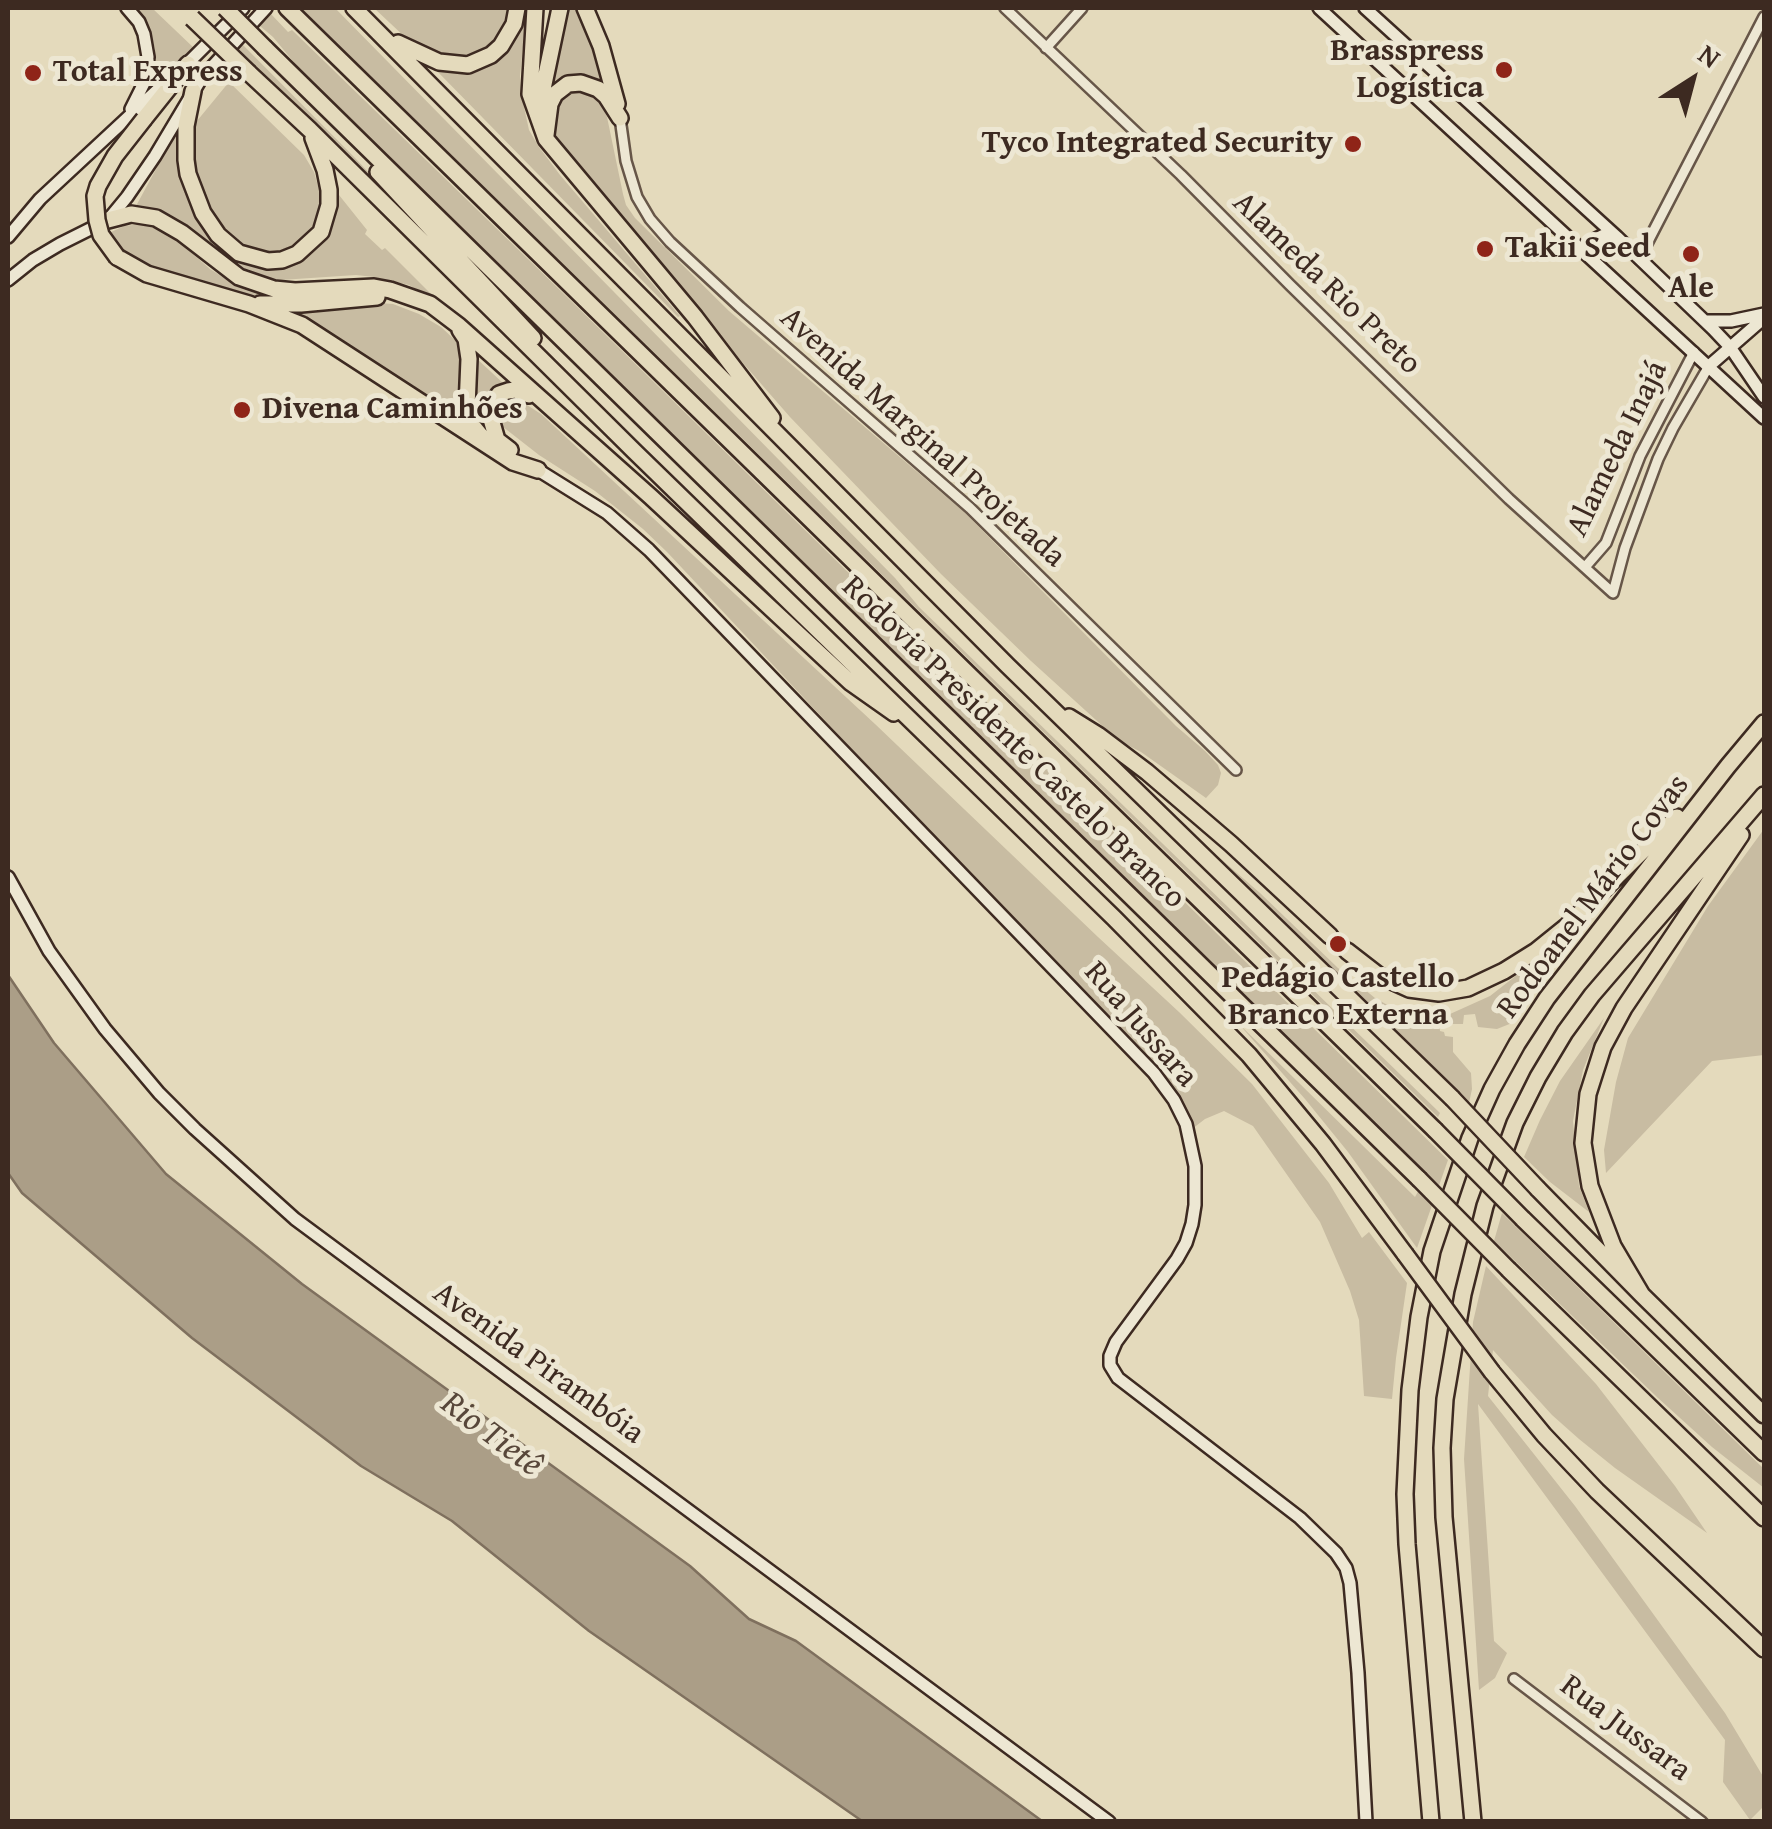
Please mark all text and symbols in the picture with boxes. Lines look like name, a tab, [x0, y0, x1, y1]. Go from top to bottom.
north arrow	[1642, 30, 1742, 130]
place label: Brasspress Logística	[1330, 33, 1484, 108]
text: N	[1690, 33, 1730, 77]
place label: Total Express	[53, 54, 243, 92]
marker: Brasspress Logística	[1493, 59, 1515, 81]
marker: Total Express	[22, 62, 44, 84]
place label: Tyco Integrated Security	[982, 125, 1333, 163]
marker: Tyco Integrated Security	[1342, 133, 1364, 155]
street label: Alameda Rio Preto	[1224, 184, 1428, 384]
place label: Takii Seed	[1505, 230, 1651, 268]
marker: Takii Seed	[1474, 238, 1496, 260]
marker: Ale	[1680, 243, 1702, 265]
place label: Ale	[1668, 270, 1714, 308]
street label: Avenida Marginal Projetada	[771, 300, 1073, 576]
street label: Alameda Inajá	[1559, 355, 1677, 543]
place label: Divena Caminhões	[262, 391, 523, 429]
marker: Divena Caminhões	[231, 399, 253, 421]
street label: Rodovia Presidente Castelo Branco	[833, 568, 1193, 918]
street label: Rodoanel Mário Covas	[1490, 767, 1698, 1027]
marker: Pedágio Castello Branco Externa	[1327, 933, 1349, 955]
street label: Rua Jussara	[1075, 954, 1205, 1096]
place label: Pedágio Castello Branco Externa	[1222, 960, 1454, 1035]
street label: Avenida Pirambóia	[425, 1275, 651, 1453]
water label: Rio Tietê	[432, 1383, 550, 1487]
street label: Rua Jussara	[1552, 1667, 1698, 1791]

